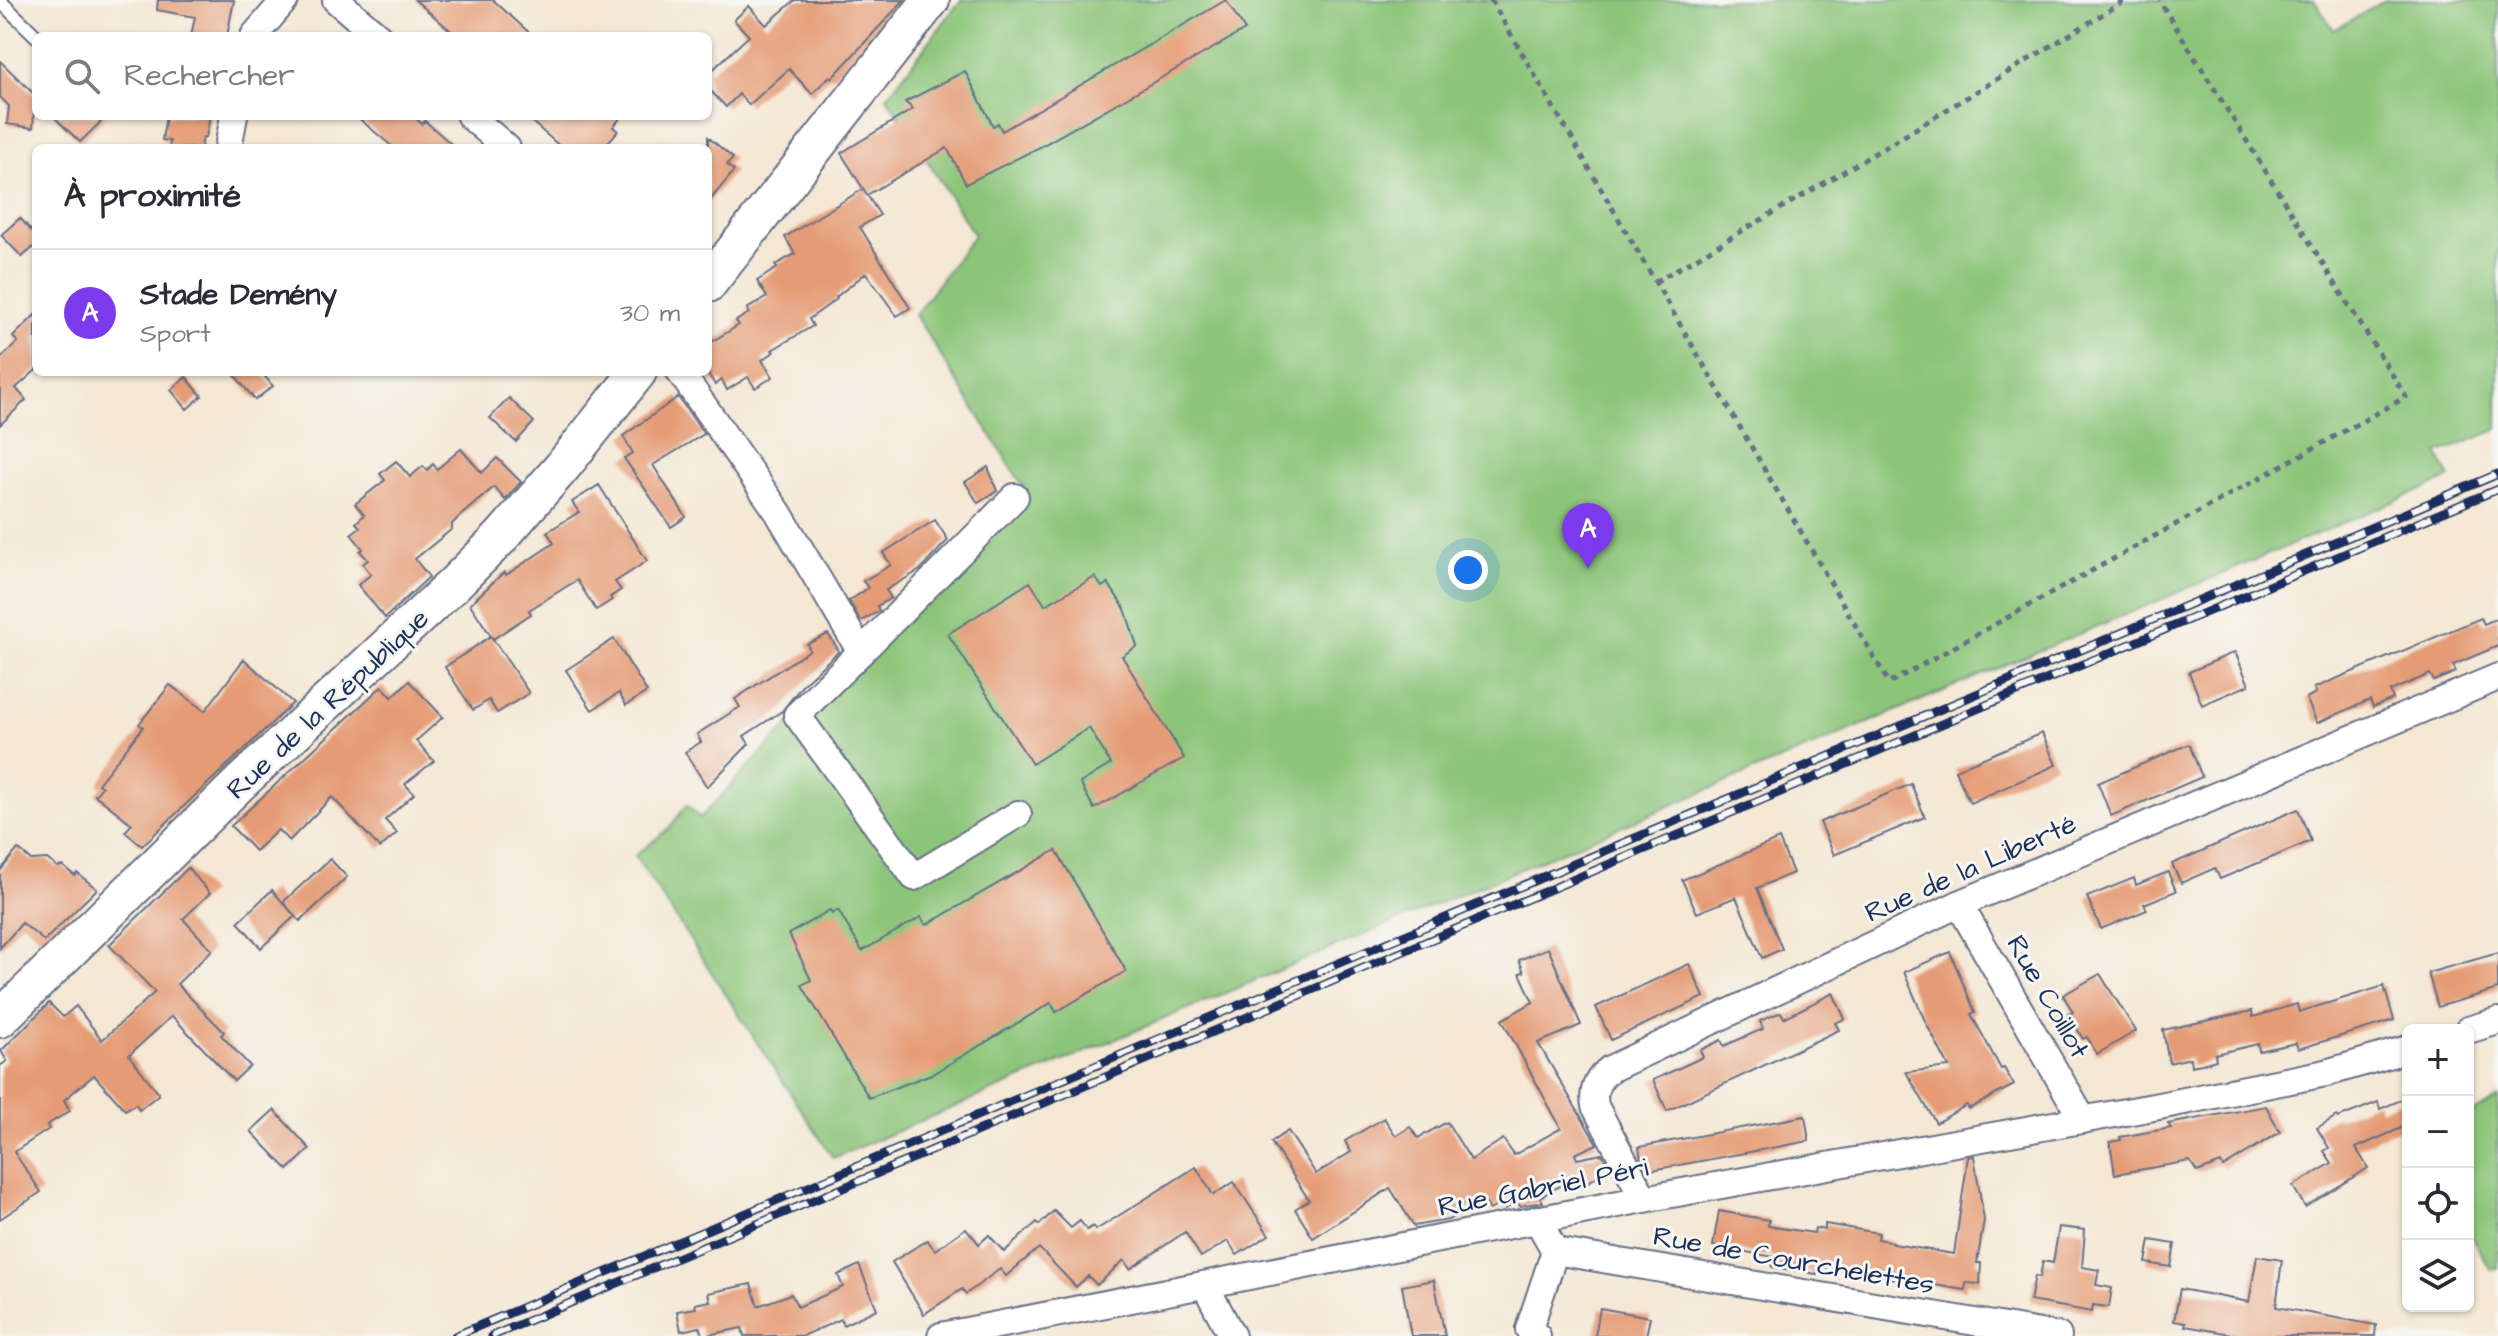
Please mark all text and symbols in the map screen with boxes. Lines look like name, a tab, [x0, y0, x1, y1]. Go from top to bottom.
search box	[32, 32, 712, 120]
icon: search	[60, 54, 104, 98]
text: Rechercher	[124, 55, 295, 97]
text: À proximité	[64, 172, 241, 220]
text: Stade Demény	[140, 274, 337, 316]
text: A	[82, 295, 98, 331]
text: 30 m	[620, 295, 680, 331]
text: Sport	[140, 316, 211, 352]
pin: A	[1562, 503, 1614, 569]
your location	[1448, 550, 1488, 590]
street label: Rue de la République	[218, 600, 438, 808]
street label: Rue de la Liberté	[1859, 804, 2082, 932]
street label: Rue Coillot	[1997, 928, 2099, 1066]
map controls	[2402, 1024, 2474, 1312]
button: +	[2402, 1024, 2474, 1096]
button: −	[2402, 1096, 2474, 1168]
street label: Rue Gabriel Péri	[1435, 1148, 1652, 1227]
button: locate	[2402, 1168, 2474, 1240]
street label: Rue de Courchelettes	[1650, 1217, 1937, 1304]
button: layers	[2402, 1240, 2474, 1312]

